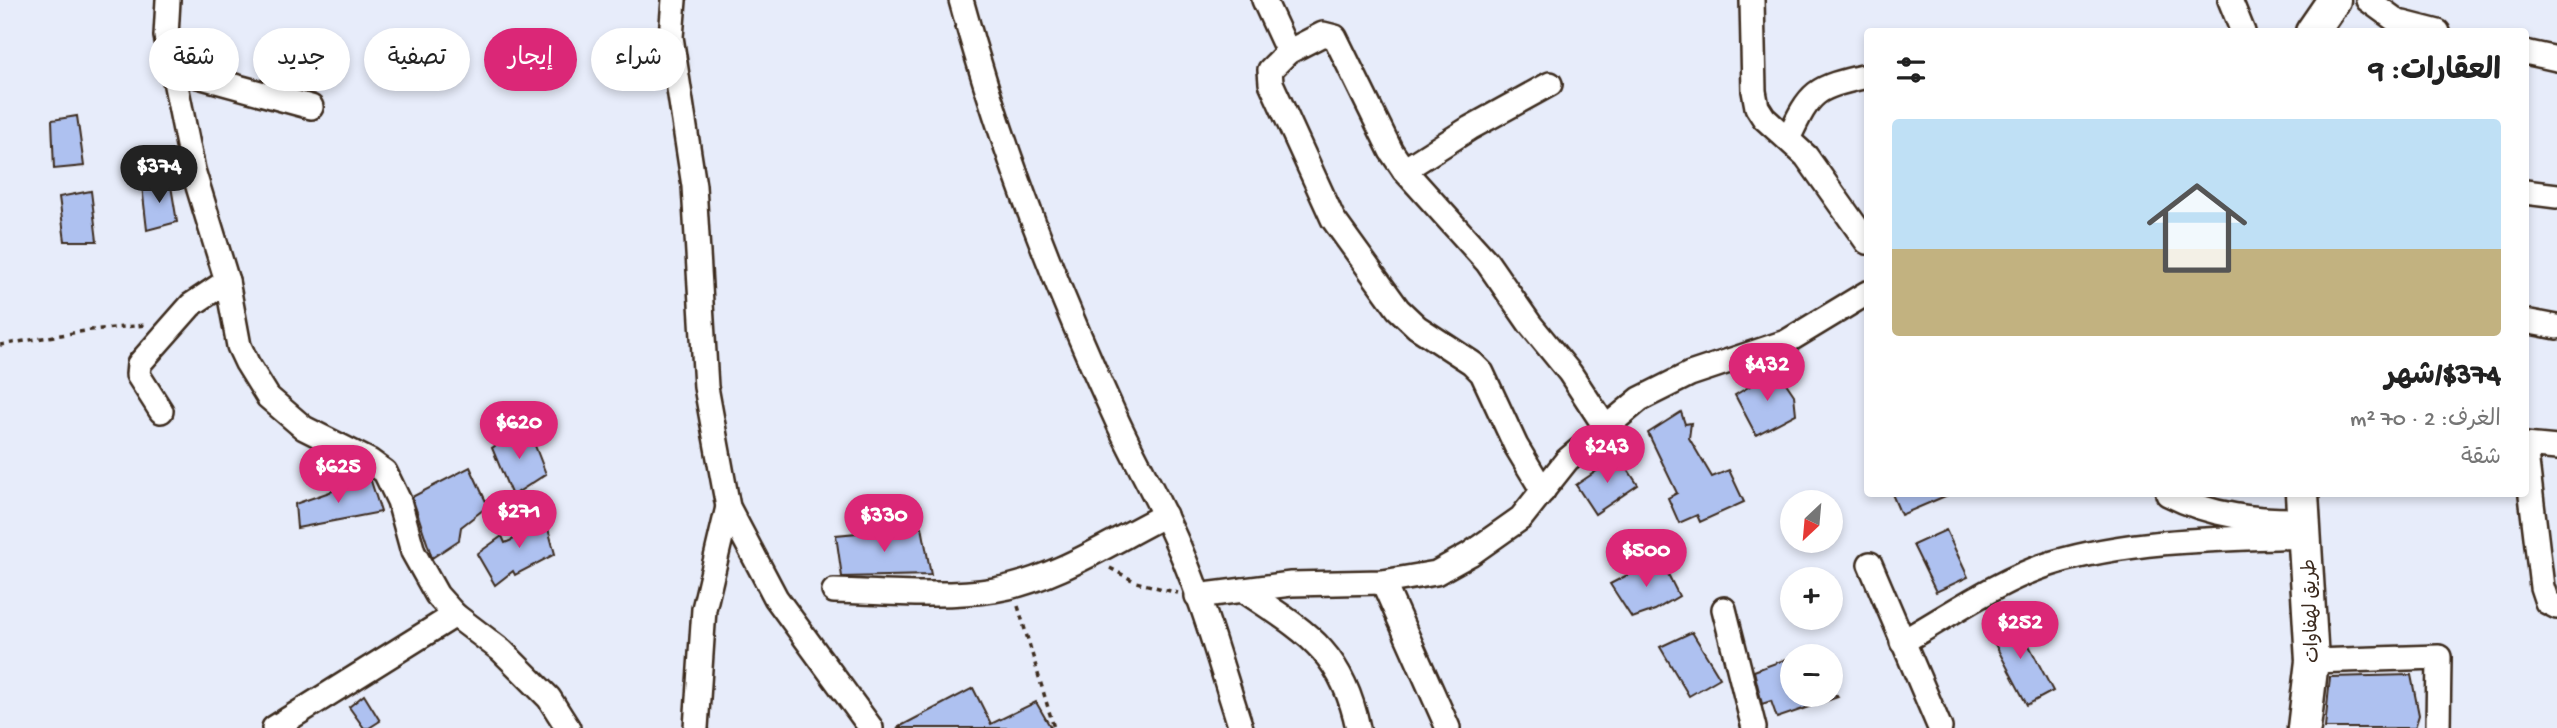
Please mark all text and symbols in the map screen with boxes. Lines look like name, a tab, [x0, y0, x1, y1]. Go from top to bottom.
chip: شقة	[149, 28, 239, 91]
chip: جديد	[253, 28, 350, 91]
chip: تصفية	[364, 28, 470, 91]
chip: إيجار	[484, 28, 577, 91]
chip: شراء	[591, 28, 686, 91]
icon: filters	[1892, 51, 1930, 89]
text: العقارات: 9	[2369, 55, 2501, 90]
pin: $374	[118, 146, 200, 205]
text: $374	[136, 154, 182, 181]
icon: home	[2134, 165, 2260, 291]
pin: $432	[1726, 344, 1808, 403]
text: $432	[1745, 352, 1789, 379]
text: $374/شهر	[2385, 360, 2501, 395]
pin: $620	[478, 402, 560, 461]
text: الغرف: 2 · 70 m²	[2350, 407, 2501, 434]
text: $620	[496, 410, 542, 437]
pin: $243	[1566, 426, 1648, 485]
text: $243	[1585, 434, 1629, 461]
text: شقة	[2461, 445, 2501, 472]
pin: $625	[297, 446, 379, 505]
text: $625	[315, 454, 361, 481]
pin: $271	[478, 490, 560, 550]
north arrow	[1780, 490, 1843, 553]
map controls	[1780, 490, 1843, 707]
pin: $330	[843, 494, 925, 554]
text: $271	[498, 499, 540, 526]
text: $330	[860, 503, 908, 530]
pin: $500	[1605, 530, 1687, 589]
text: $500	[1622, 538, 1670, 565]
street label: طريق لهفاوات	[2299, 558, 2326, 663]
button: +	[1780, 567, 1843, 630]
pin: $252	[1979, 602, 2061, 661]
text: $252	[1998, 610, 2042, 637]
button: −	[1780, 644, 1843, 707]

